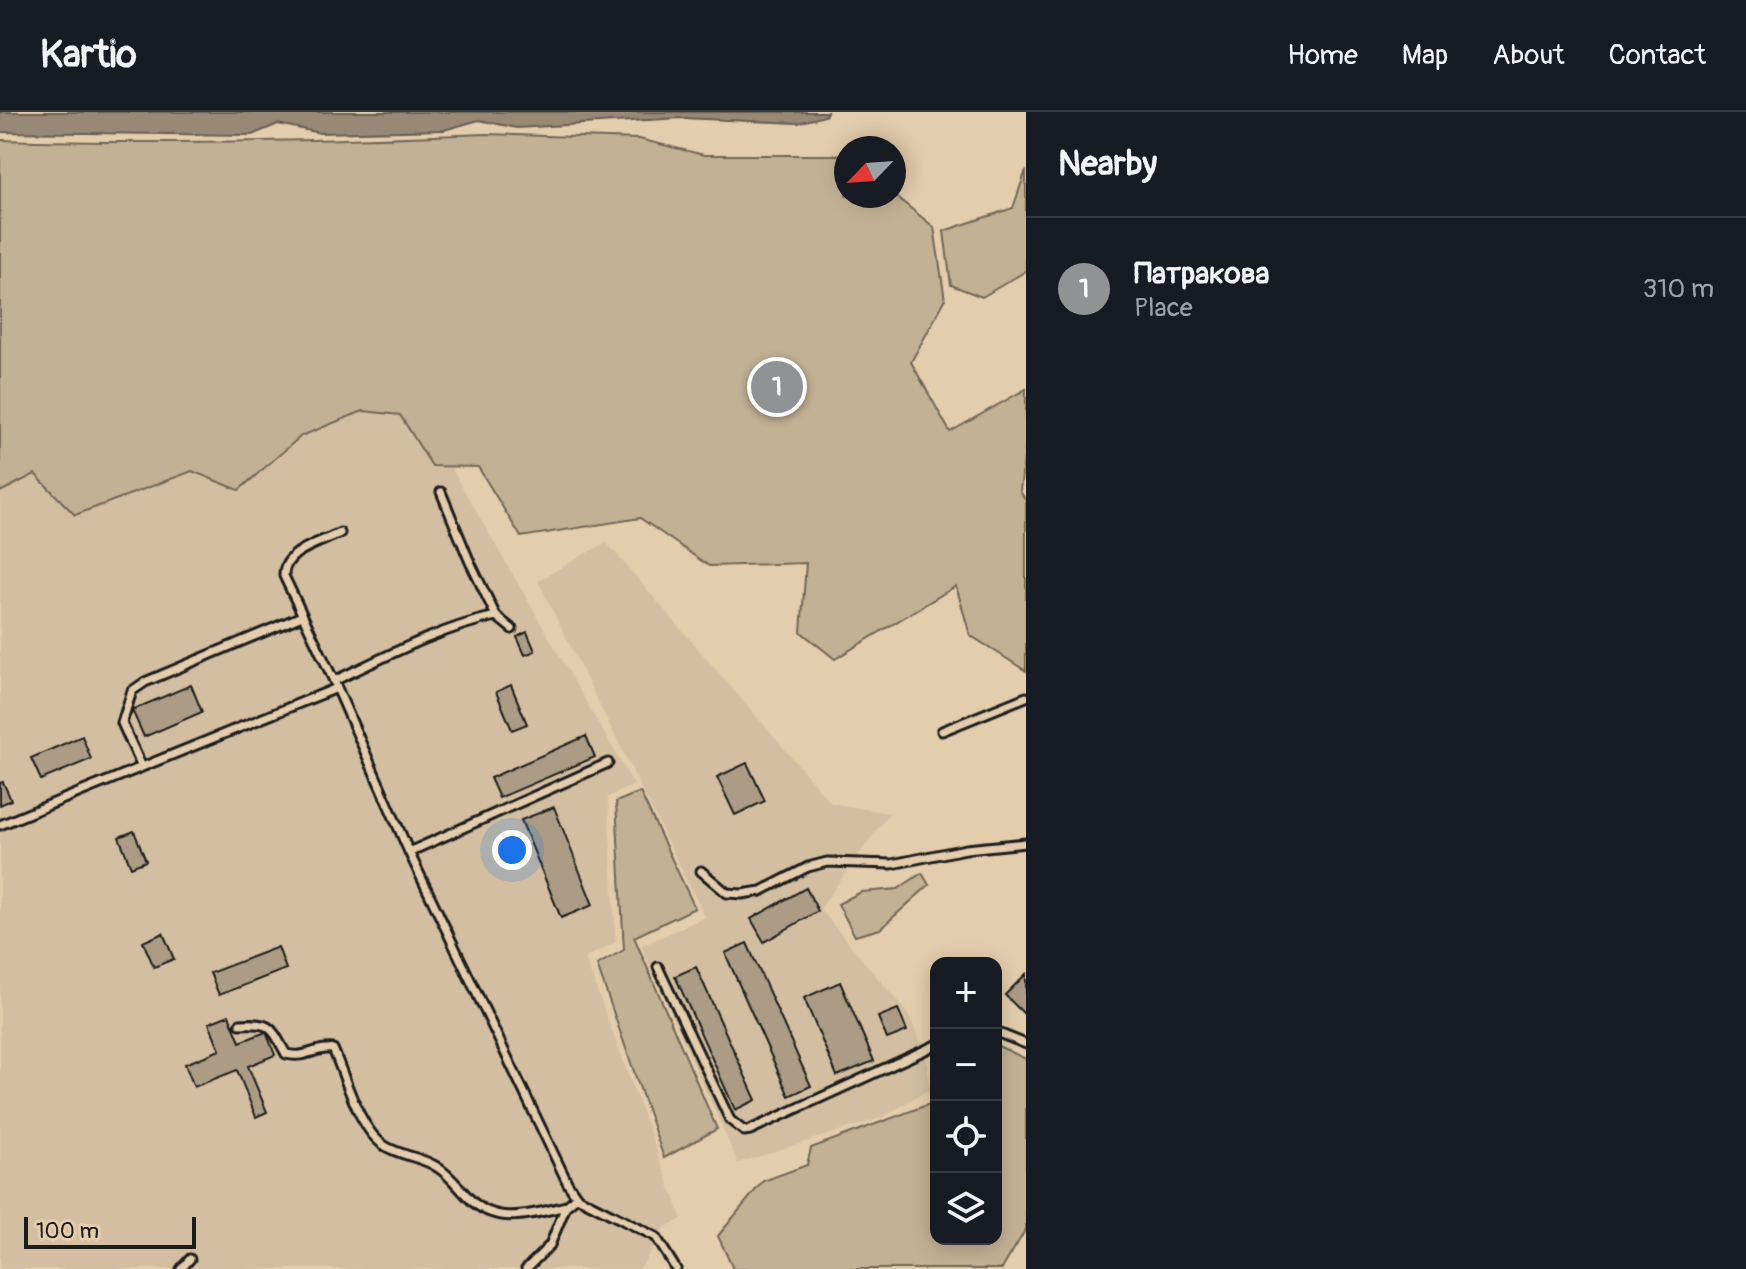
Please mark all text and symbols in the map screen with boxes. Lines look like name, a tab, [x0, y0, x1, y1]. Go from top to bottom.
text: Kartio	[40, 31, 137, 79]
text: Home	[1287, 38, 1358, 73]
text: Map	[1402, 38, 1448, 73]
text: About	[1492, 38, 1565, 73]
text: Contact	[1609, 38, 1706, 73]
north arrow	[834, 136, 906, 208]
text: Nearby	[1058, 143, 1157, 186]
text: Патракова	[1134, 255, 1269, 292]
text: 1	[1079, 273, 1089, 305]
text: 310 m	[1643, 273, 1714, 305]
text: Place	[1134, 292, 1193, 324]
pin: 1	[751, 357, 803, 417]
your location	[492, 830, 532, 870]
map controls	[930, 957, 1002, 1245]
button: +	[930, 957, 1002, 1029]
button: −	[930, 1029, 1002, 1101]
button: locate	[930, 1101, 1002, 1173]
button: layers	[930, 1173, 1002, 1245]
scale bar	[24, 1213, 196, 1249]
text: 100 m	[36, 1217, 99, 1245]

